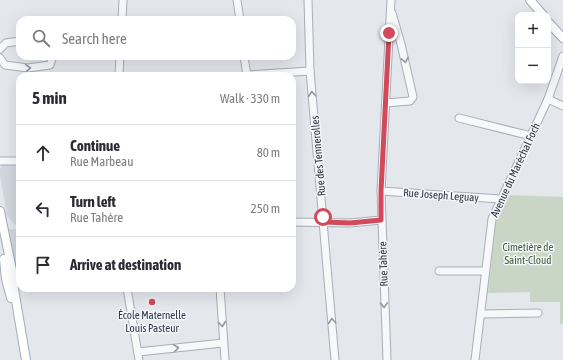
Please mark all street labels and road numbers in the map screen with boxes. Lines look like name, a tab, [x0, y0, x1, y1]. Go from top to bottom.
street label: Rue des Tennerolles	[308, 115, 327, 197]
street label: Avenue du Maréchal Foch	[488, 121, 542, 219]
street label: Rue Joseph Leguay	[403, 186, 480, 204]
street label: Rue Tahère	[376, 241, 390, 287]

